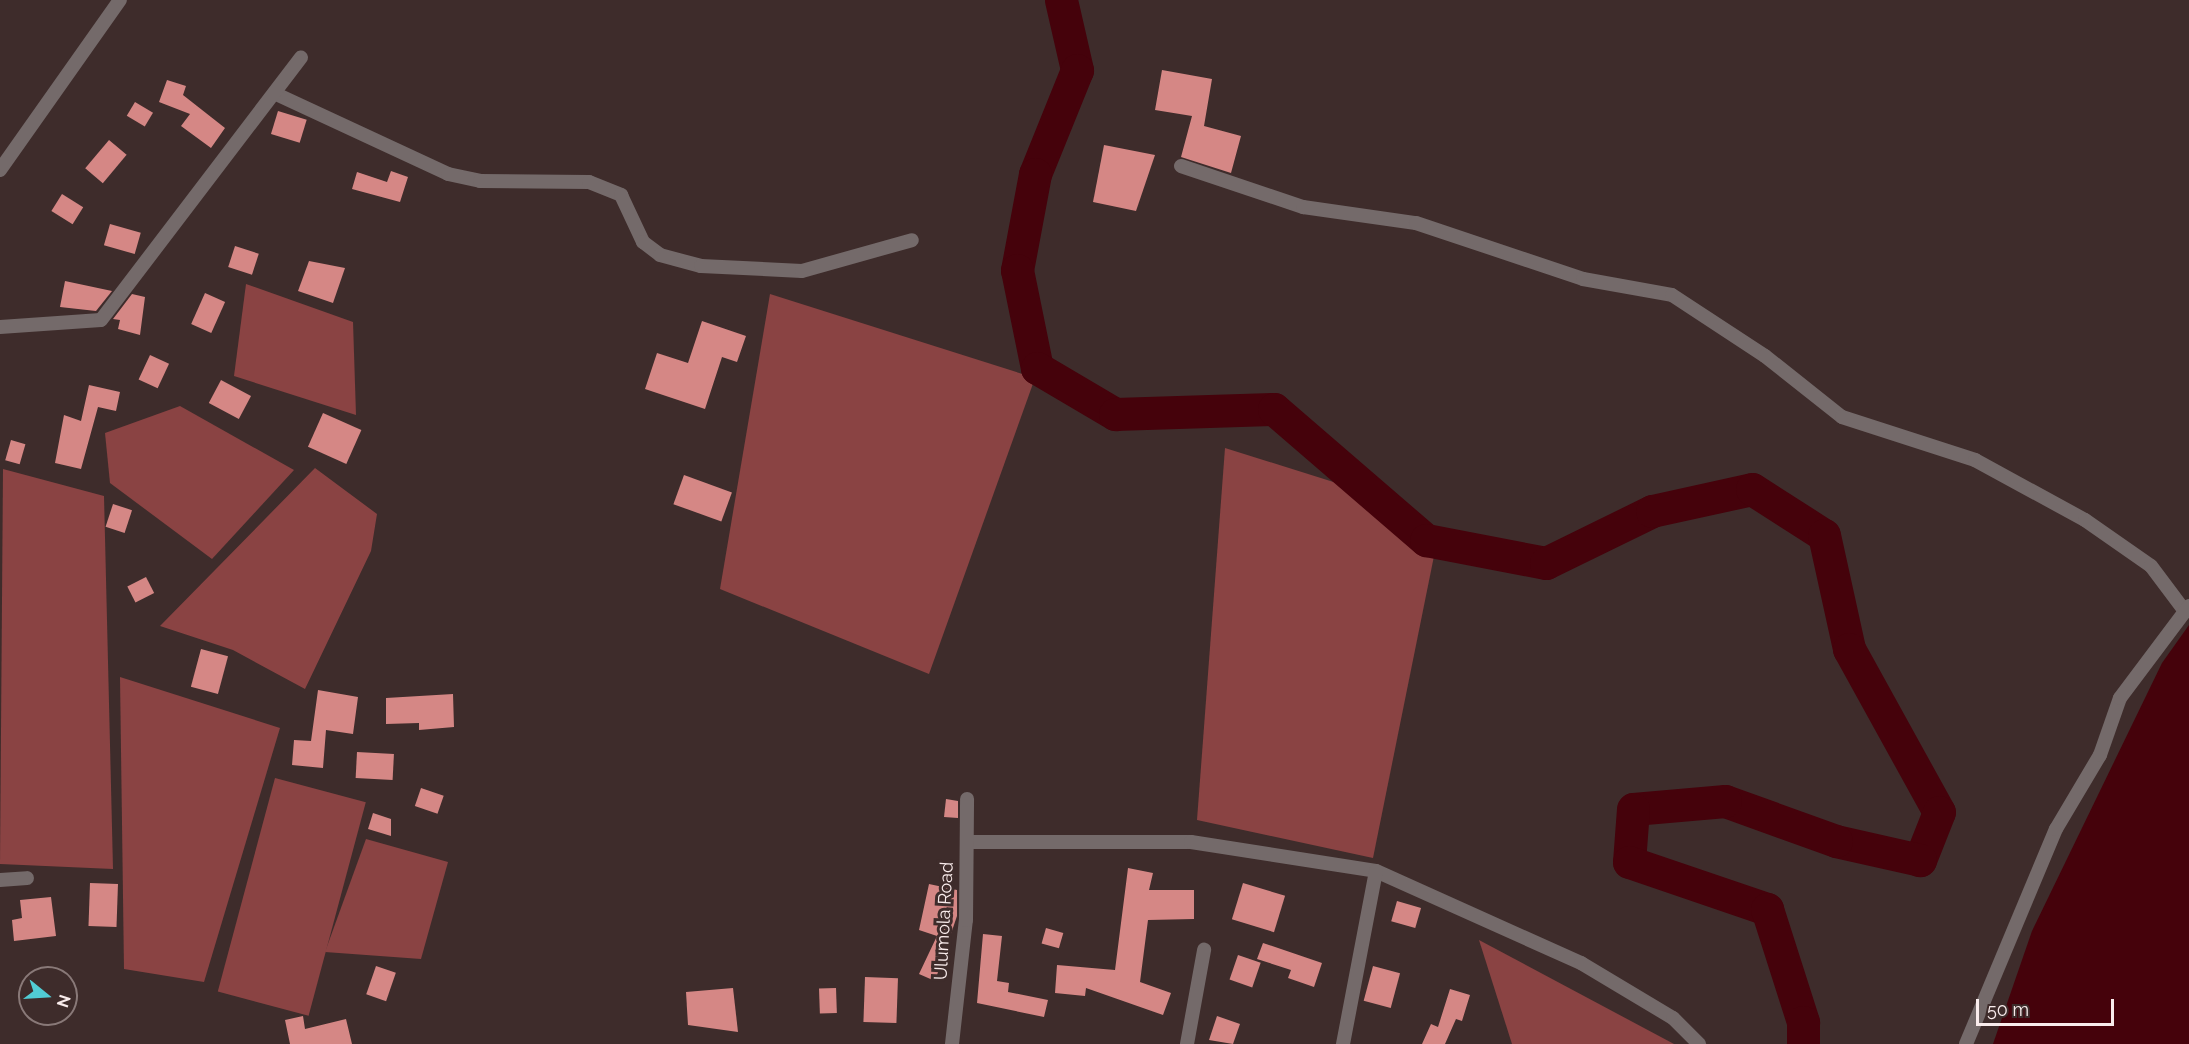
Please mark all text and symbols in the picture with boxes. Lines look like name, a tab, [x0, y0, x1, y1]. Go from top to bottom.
street label: Ulumola Road	[930, 861, 958, 981]
north arrow	[18, 966, 78, 1026]
scale bar	[1979, 987, 2117, 1025]
text: N	[53, 992, 75, 1010]
text: 50 m	[1987, 999, 2029, 1020]

